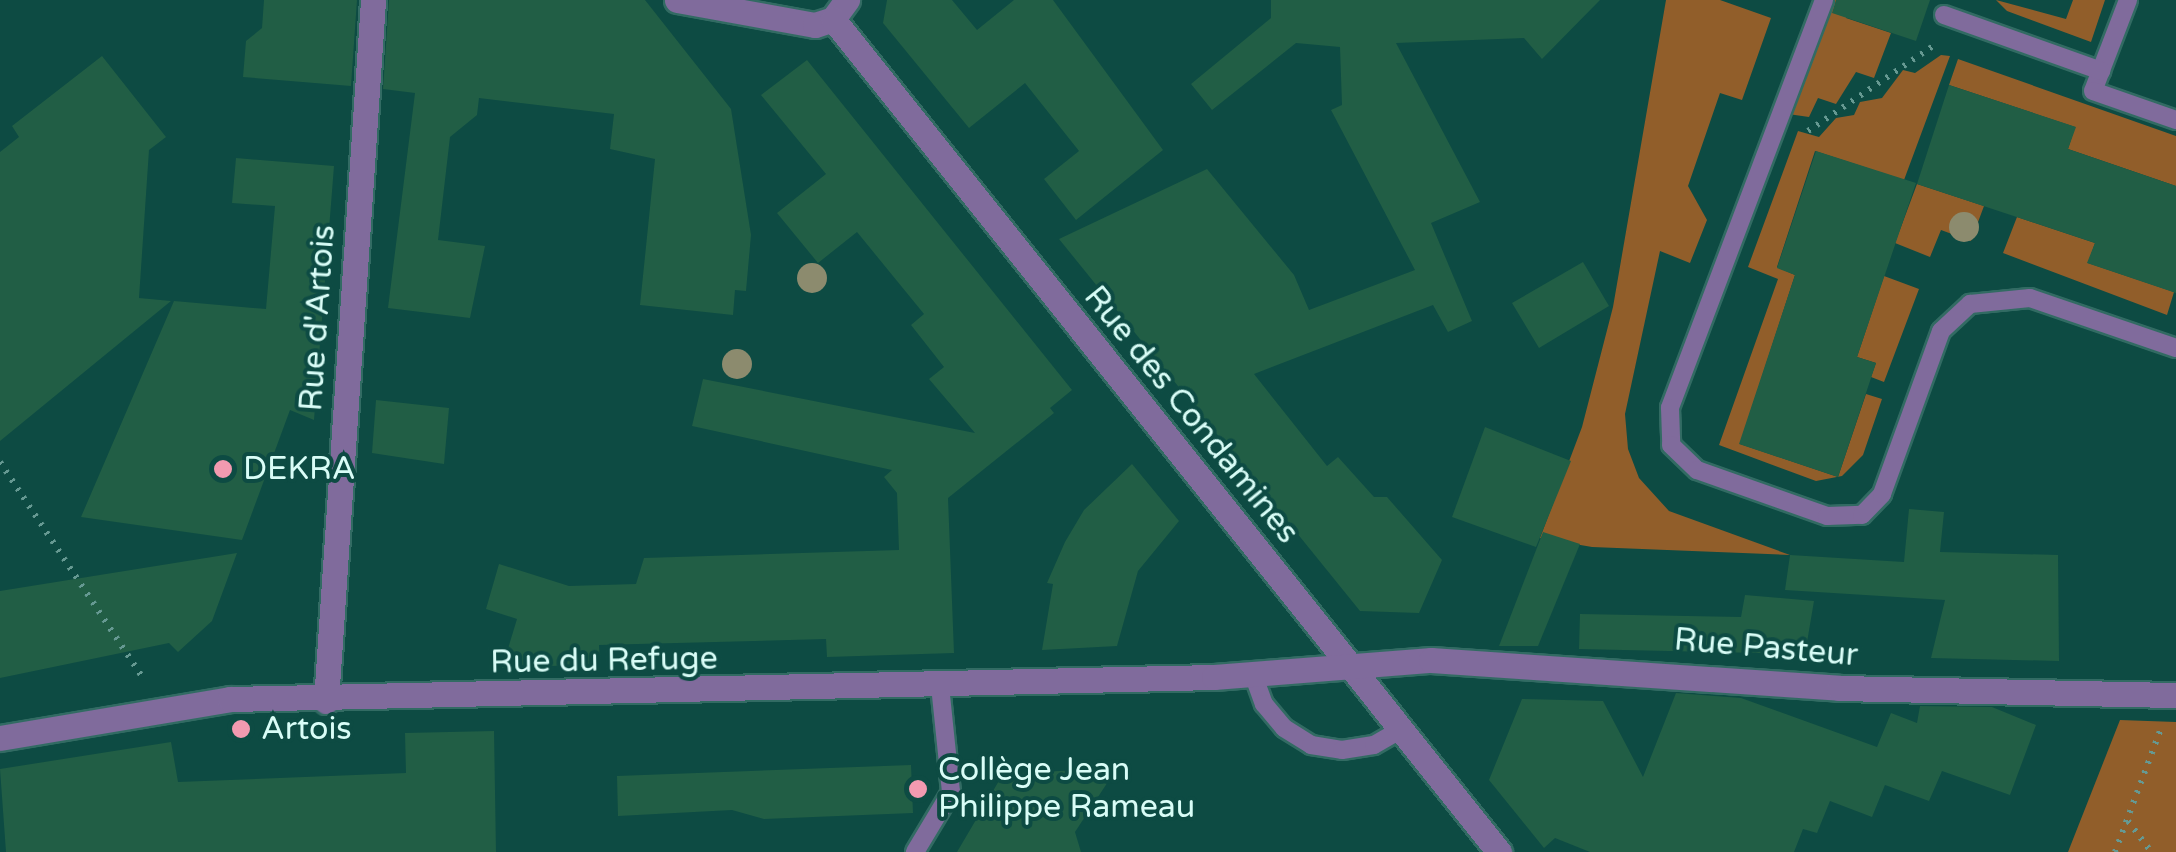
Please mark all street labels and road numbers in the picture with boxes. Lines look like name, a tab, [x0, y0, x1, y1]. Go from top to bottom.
street label: Rue d'Artois	[292, 224, 344, 412]
street label: Rue des Condamines	[1075, 279, 1307, 551]
street label: Rue Pasteur	[1672, 621, 1860, 675]
street label: Rue du Refuge	[490, 640, 718, 682]

